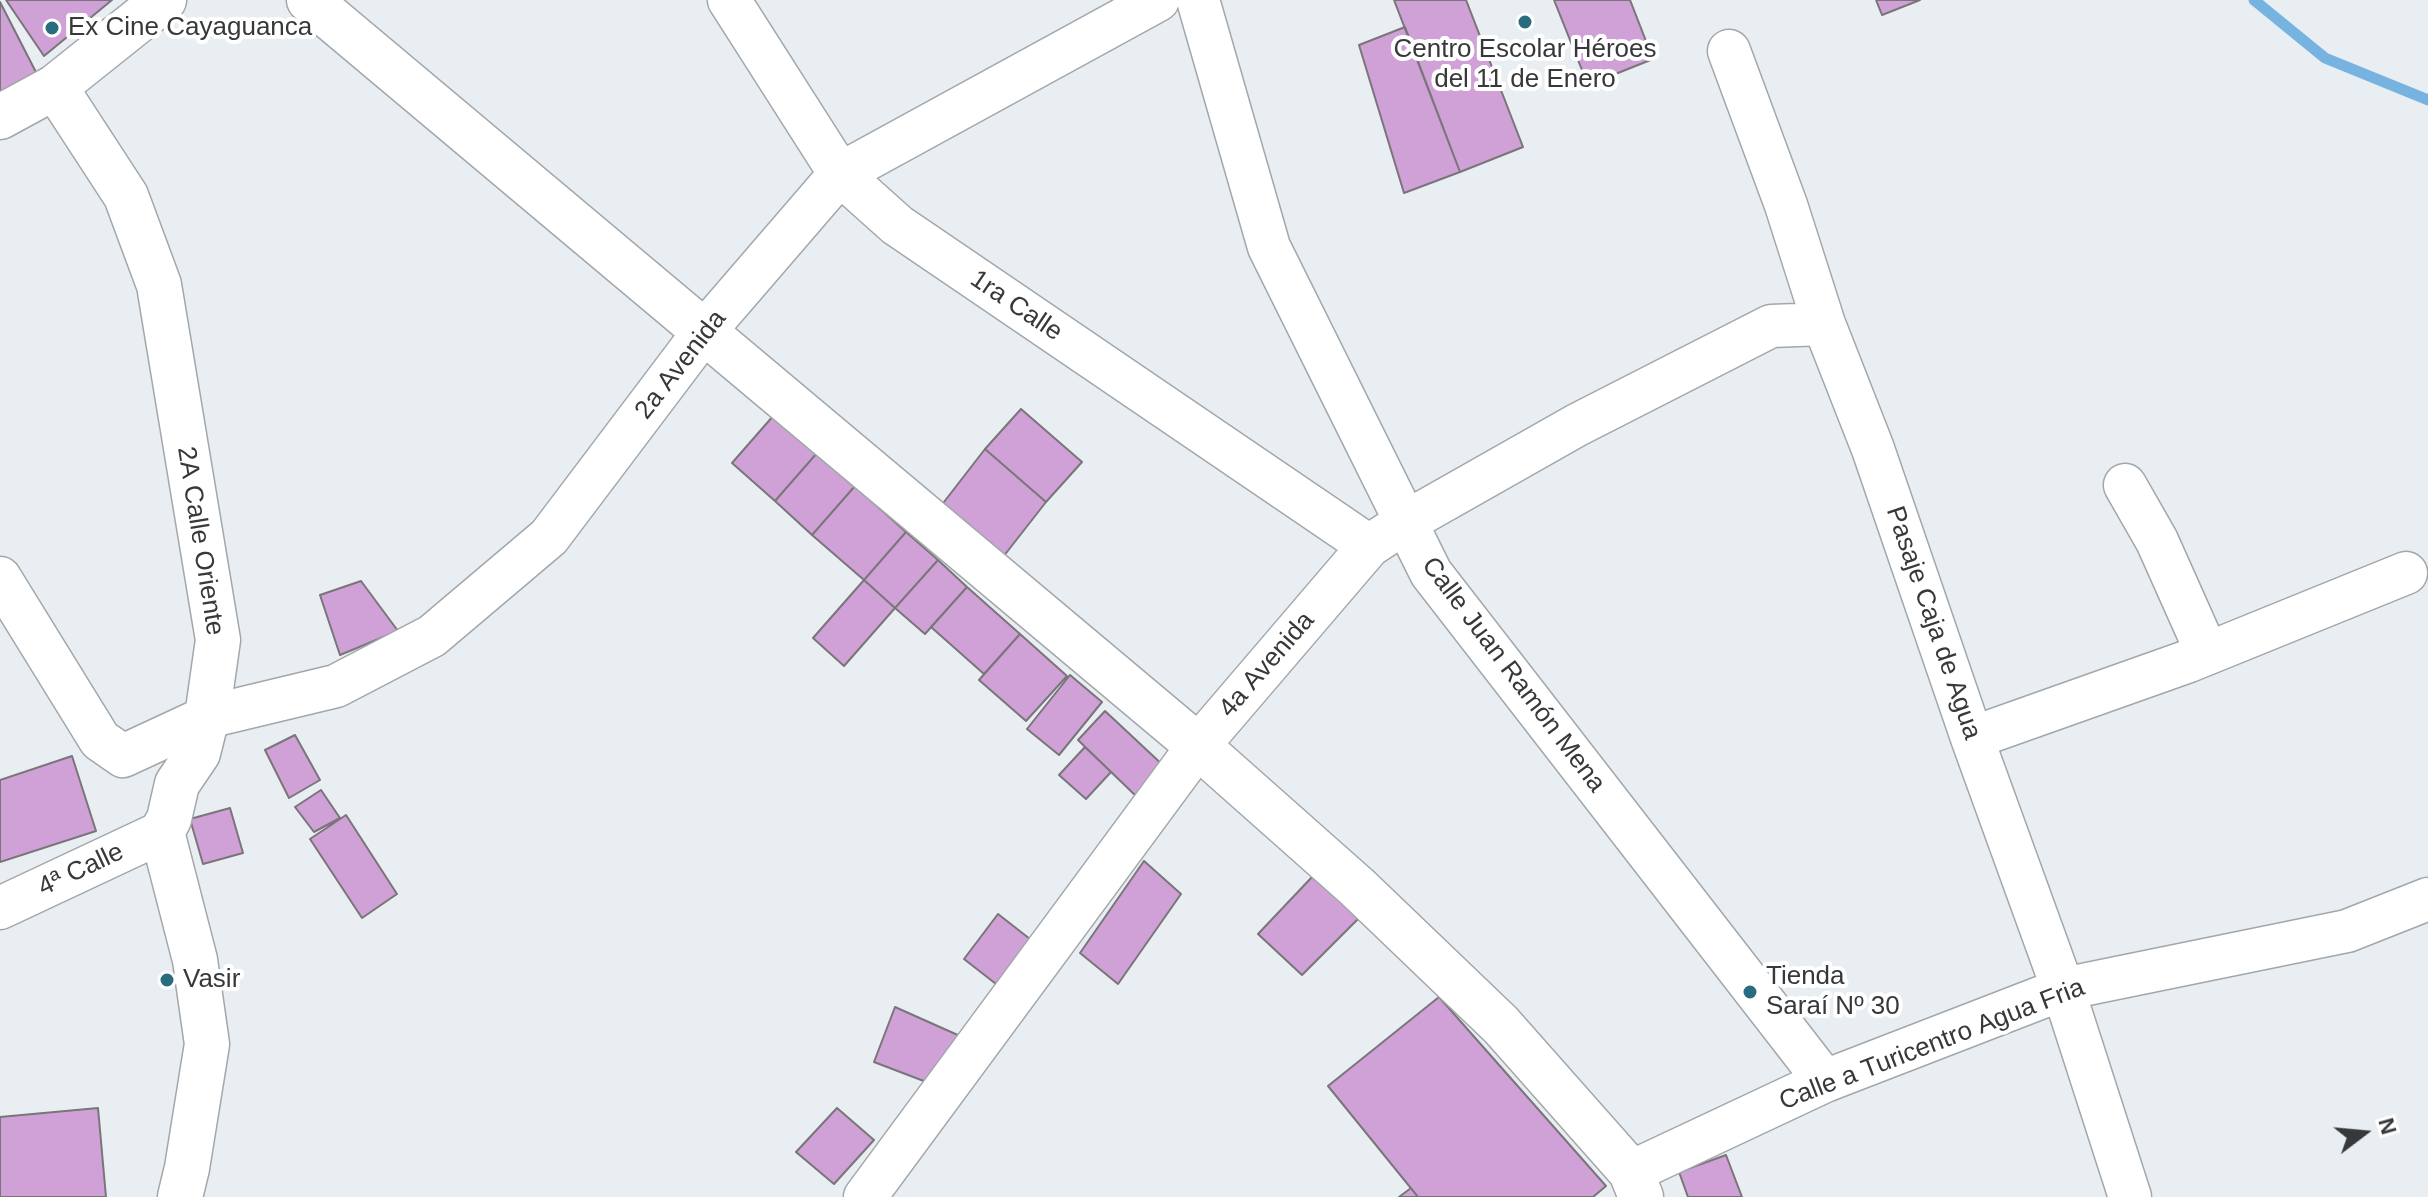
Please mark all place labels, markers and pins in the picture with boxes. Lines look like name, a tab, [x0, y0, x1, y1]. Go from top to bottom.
place label: Ex Cine Cayaguanca	[68, 12, 312, 44]
marker: Centro Escolar Héroes del 11 de Enero	[1516, 13, 1534, 31]
marker: Ex Cine Cayaguanca	[43, 19, 61, 37]
place label: Centro Escolar Héroes del 11 de Enero	[1394, 34, 1656, 96]
place label: Tienda Saraí Nº 30	[1766, 961, 1900, 1022]
place label: Vasir	[183, 964, 240, 996]
marker: Vasir	[158, 971, 176, 989]
marker: Tienda Saraí Nº 30	[1741, 983, 1759, 1001]

